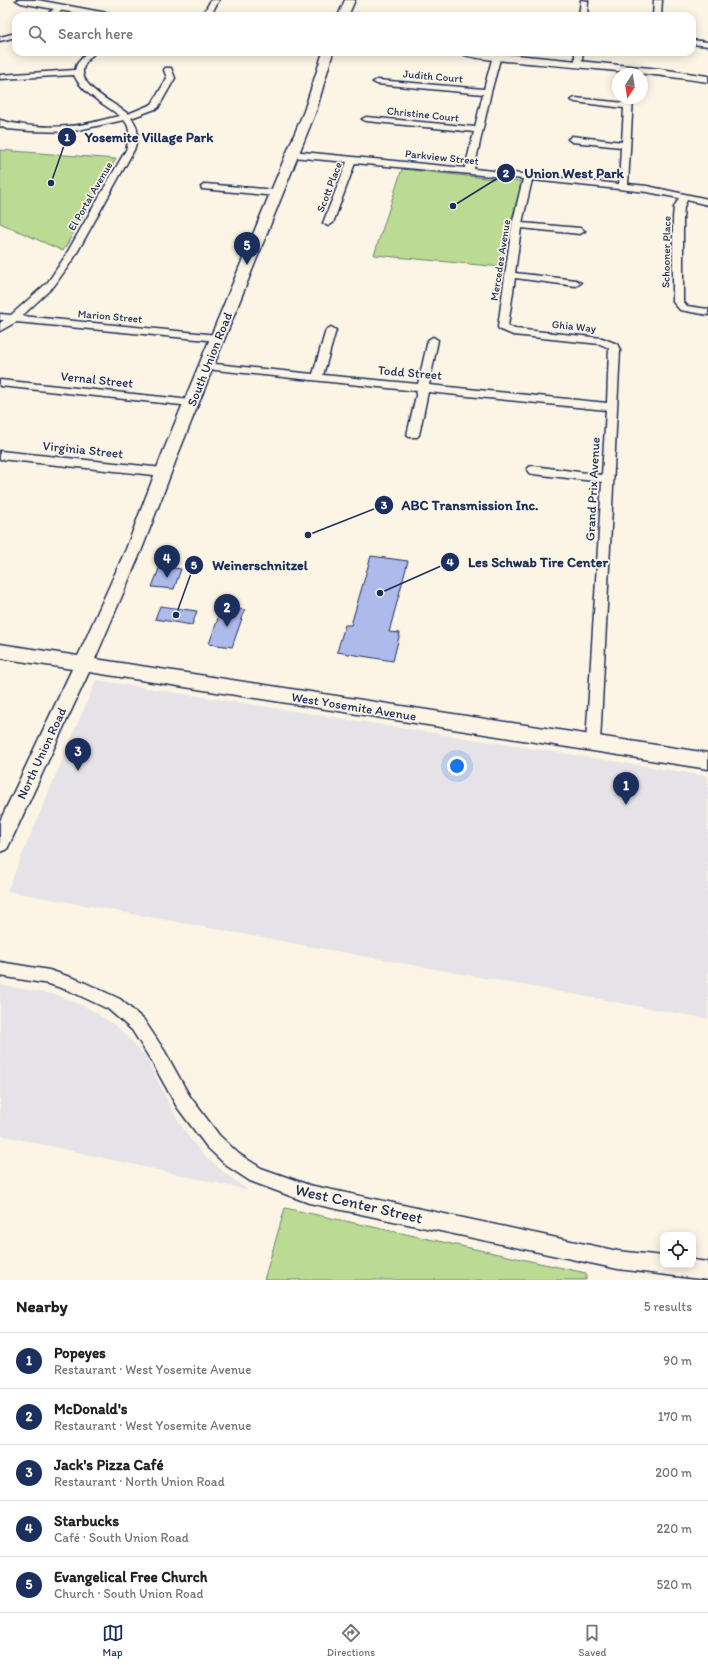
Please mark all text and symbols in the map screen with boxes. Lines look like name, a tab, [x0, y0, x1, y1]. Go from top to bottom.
search box	[12, 12, 696, 56]
icon: search	[26, 23, 48, 45]
text: Search here	[58, 25, 133, 43]
street label: Judith Court	[403, 67, 463, 86]
north arrow	[612, 68, 648, 104]
street label: Christine Court	[386, 104, 460, 125]
callout: Yosemite Village Park	[57, 124, 221, 150]
text: Yosemite Village Park	[84, 129, 214, 146]
text: 1	[64, 130, 70, 144]
street label: Parkview Street	[404, 147, 479, 168]
street label: El Portal Avenue	[65, 159, 115, 233]
street label: Scott Place	[314, 160, 345, 214]
callout: Union West Park	[496, 160, 631, 186]
text: Union West Park	[524, 165, 625, 182]
text: 2	[503, 166, 510, 180]
street label: Schooner Place	[659, 216, 674, 288]
street label: Mercedes Avenue	[488, 219, 513, 302]
pin: 5	[234, 232, 260, 265]
street label: Marion Street	[77, 307, 143, 326]
street label: South Union Road	[184, 310, 235, 408]
street label: Ghia Way	[551, 318, 597, 335]
street label: Todd Street	[377, 362, 443, 383]
street label: Vernal Street	[60, 368, 134, 391]
street label: Grand Prix Avenue	[582, 437, 603, 541]
street label: Virginia Street	[42, 438, 124, 461]
callout: ABC Transmission Inc.	[374, 492, 546, 518]
text: ABC Transmission Inc.	[401, 497, 539, 514]
text: 3	[381, 498, 388, 512]
pin: 4	[154, 545, 180, 578]
callout: Les Schwab Tire Center	[440, 549, 616, 575]
callout: Weinerschnitzel	[184, 552, 315, 578]
text: Les Schwab Tire Center	[468, 554, 608, 571]
text: 4	[446, 555, 454, 569]
text: Weinerschnitzel	[212, 557, 309, 574]
text: 5	[191, 558, 198, 572]
pin: 2	[214, 594, 240, 627]
street label: West Yosemite Avenue	[290, 689, 417, 724]
street label: North Union Road	[14, 705, 69, 801]
pin: 3	[65, 738, 91, 771]
your location	[447, 756, 467, 776]
pin: 1	[613, 772, 639, 805]
street label: West Center Street	[293, 1180, 425, 1227]
map controls	[660, 1232, 696, 1268]
button: locate	[660, 1232, 696, 1268]
text: Nearby	[16, 1296, 68, 1316]
text: 5 results	[644, 1299, 692, 1314]
text: Popeyes	[54, 1344, 106, 1362]
text: 1	[26, 1353, 32, 1368]
text: 90 m	[663, 1353, 692, 1368]
text: Restaurant · West Yosemite Avenue	[54, 1362, 251, 1377]
text: McDonald's	[54, 1400, 127, 1418]
text: 2	[26, 1409, 32, 1424]
text: 170 m	[658, 1409, 692, 1424]
text: Restaurant · West Yosemite Avenue	[54, 1418, 251, 1433]
text: Jack's Pizza Café	[54, 1456, 164, 1474]
text: 3	[25, 1465, 33, 1480]
text: 200 m	[655, 1465, 692, 1480]
text: Restaurant · North Union Road	[54, 1474, 225, 1489]
text: Starbucks	[54, 1512, 119, 1530]
text: 4	[25, 1521, 33, 1536]
text: 220 m	[656, 1521, 692, 1536]
text: Café · South Union Road	[54, 1530, 189, 1545]
text: Evangelical Free Church	[54, 1568, 207, 1586]
text: 5	[26, 1577, 32, 1592]
text: 520 m	[656, 1577, 692, 1592]
text: Church · South Union Road	[54, 1586, 203, 1601]
tab: Map	[102, 1622, 124, 1659]
tab: Directions	[327, 1622, 375, 1659]
tab: Saved	[578, 1622, 606, 1659]

